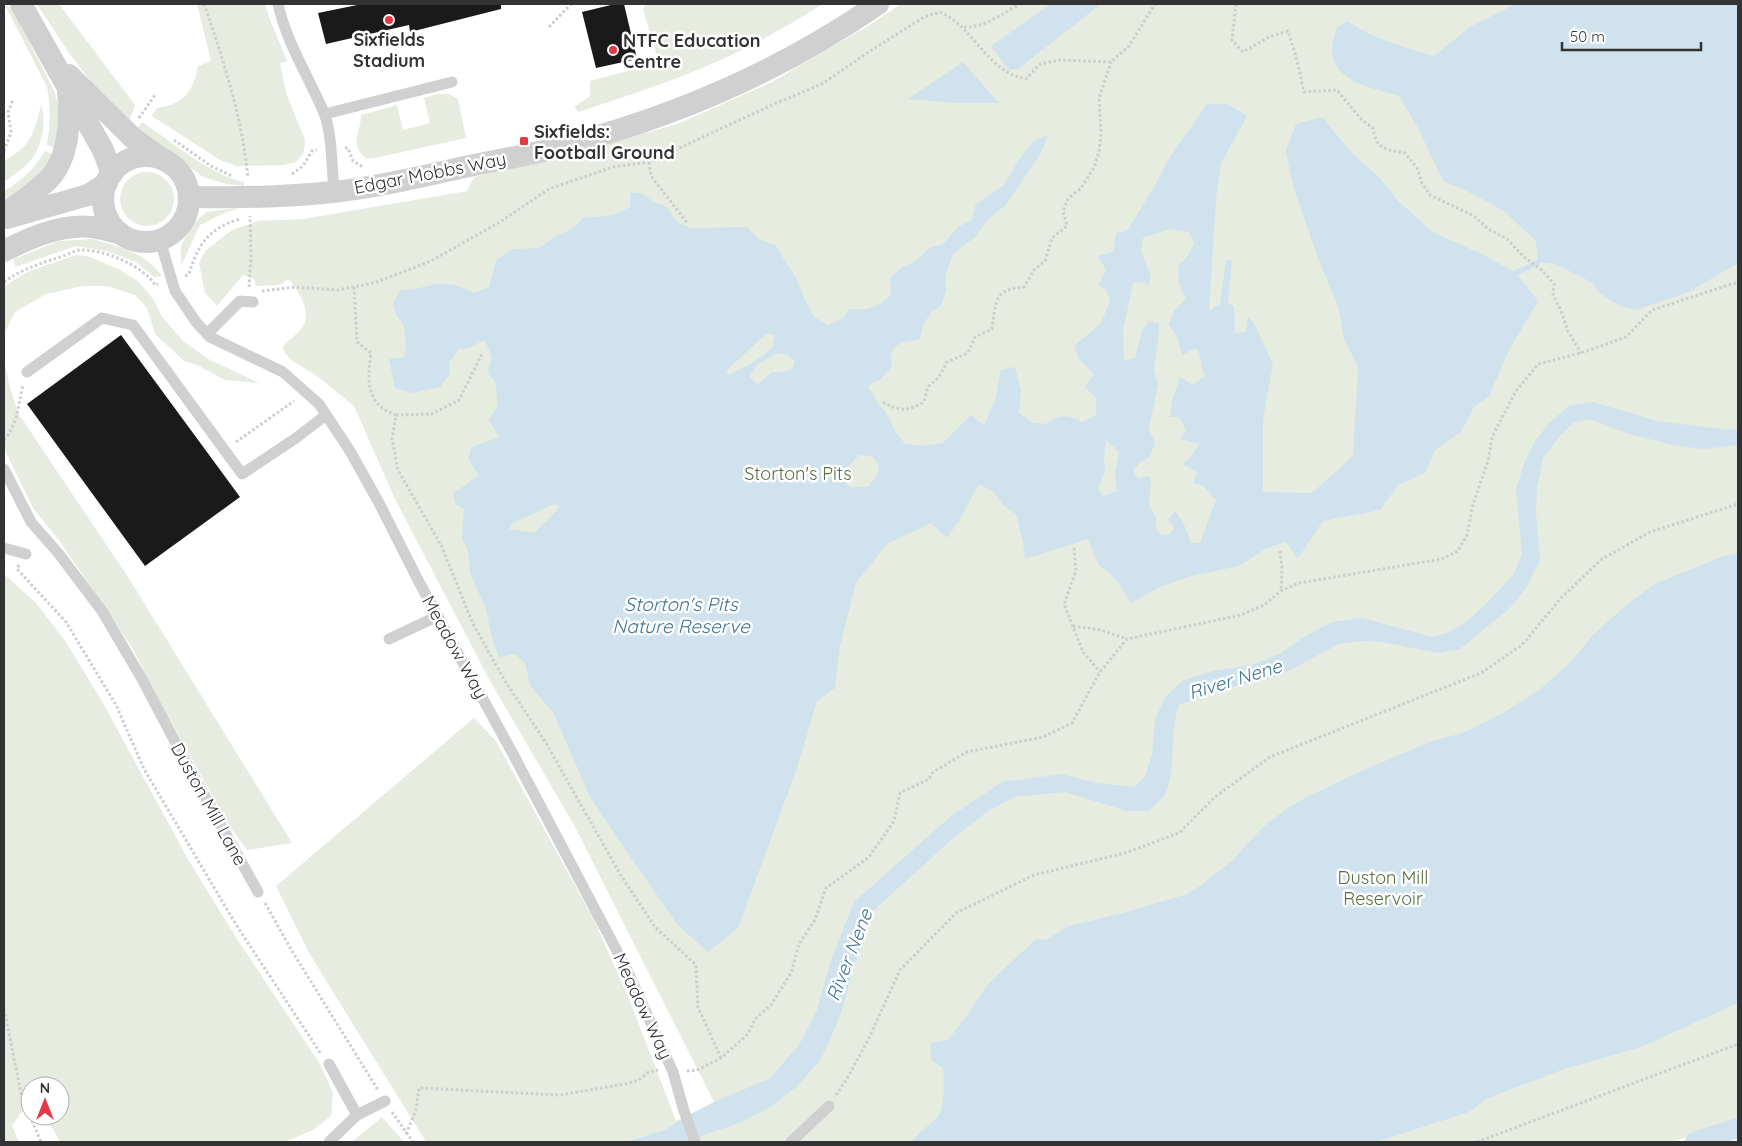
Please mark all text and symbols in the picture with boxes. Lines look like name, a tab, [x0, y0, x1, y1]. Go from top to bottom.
marker: Sixfields Stadium	[383, 14, 395, 26]
scale bar	[1562, 20, 1701, 52]
text: 50 m	[1570, 27, 1605, 46]
place label: Sixfields Stadium	[353, 28, 425, 72]
place label: NTFC Education Centre	[623, 29, 760, 73]
marker: NTFC Education Centre	[607, 44, 619, 56]
place label: Sixfields: Football Ground	[534, 120, 675, 164]
marker: Sixfields: Football Ground	[518, 135, 530, 147]
street label: Edgar Mobbs Way	[352, 147, 508, 199]
park label: Storton's Pits	[744, 462, 852, 485]
street label: Meadow Way	[417, 591, 493, 703]
water label: Storton's Pits Nature Reserve	[612, 592, 751, 638]
water label: River Nene	[1185, 653, 1286, 705]
street label: Duston Mill Lane	[166, 739, 252, 869]
park label: Duston Mill Reservoir	[1338, 866, 1428, 910]
water label: River Nene	[821, 905, 878, 1004]
street label: Meadow Way	[608, 949, 678, 1063]
north arrow	[20, 1076, 70, 1126]
text: N	[40, 1079, 50, 1097]

